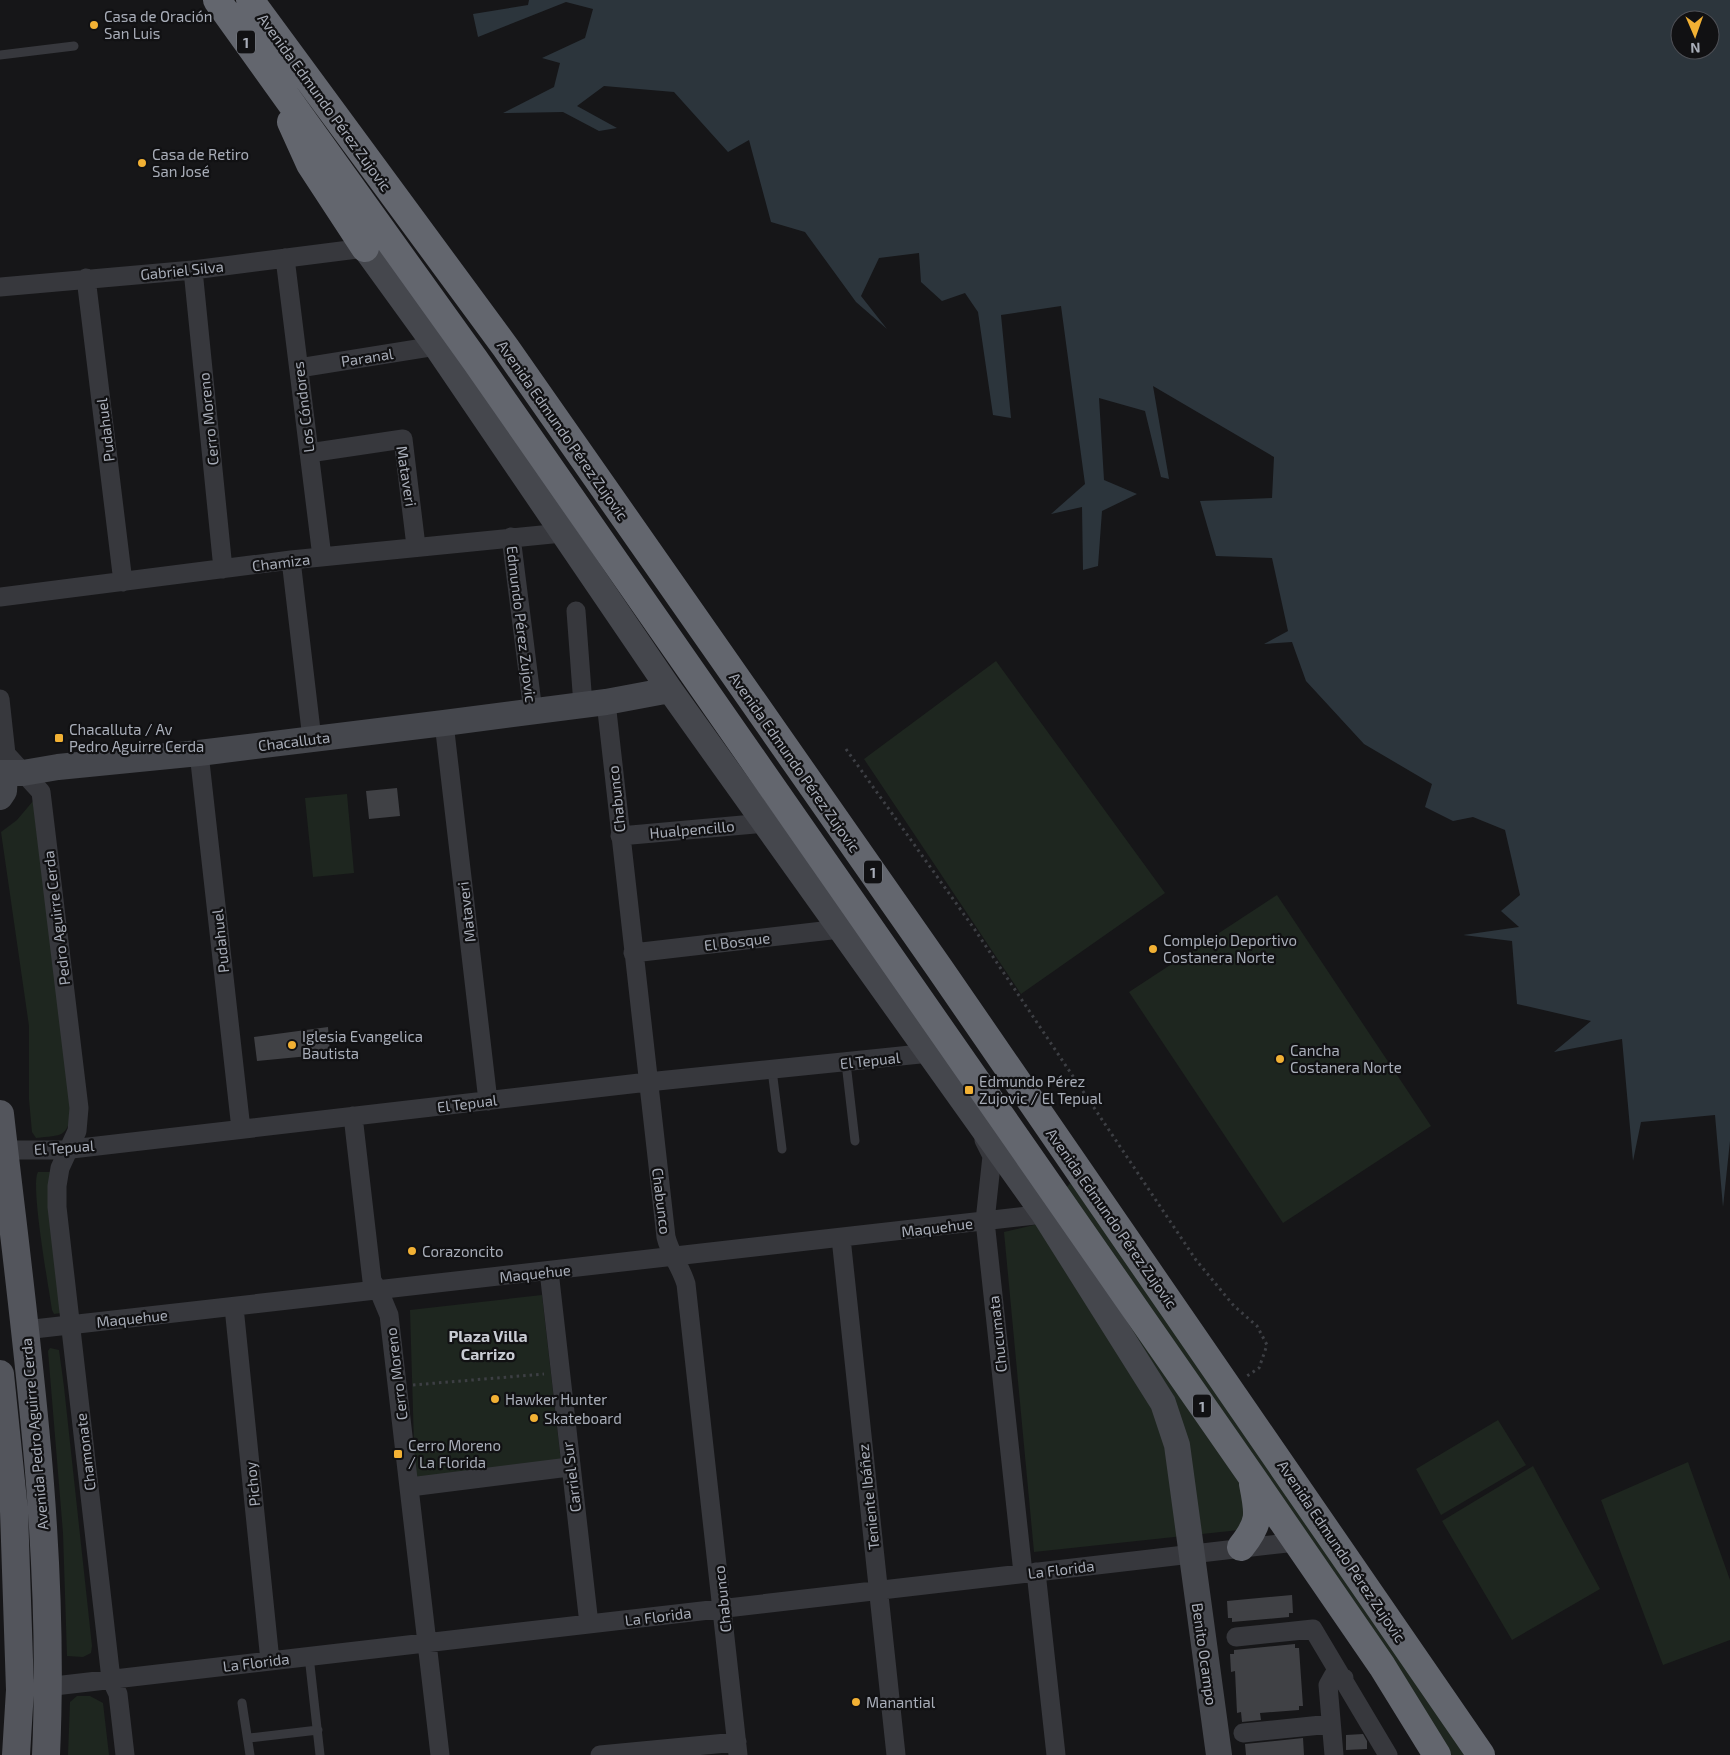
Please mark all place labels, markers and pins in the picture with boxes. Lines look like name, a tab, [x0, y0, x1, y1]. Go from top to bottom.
place label: Casa de Oración San Luis	[104, 7, 213, 42]
marker: Casa de Oración San Luis	[88, 19, 100, 31]
place label: Casa de Retiro San José	[152, 145, 249, 180]
marker: Casa de Retiro San José	[136, 157, 148, 169]
place label: Chacalluta / Av Pedro Aguirre Cerda	[69, 720, 204, 755]
marker: Chacalluta / Av Pedro Aguirre Cerda	[53, 732, 65, 744]
place label: Complejo Deportivo Costanera Norte	[1163, 931, 1297, 966]
marker: Complejo Deportivo Costanera Norte	[1147, 943, 1159, 955]
place label: Iglesia Evangelica Bautista	[302, 1027, 423, 1062]
marker: Iglesia Evangelica Bautista	[286, 1039, 298, 1051]
place label: Cancha Costanera Norte	[1290, 1041, 1402, 1076]
marker: Cancha Costanera Norte	[1274, 1053, 1286, 1065]
place label: Edmundo Pérez Zujovic / El Tepual	[979, 1072, 1103, 1108]
marker: Edmundo Pérez Zujovic / El Tepual	[963, 1084, 975, 1096]
place label: Corazoncito	[422, 1242, 503, 1260]
marker: Corazoncito	[406, 1245, 418, 1257]
place label: Hawker Hunter	[505, 1390, 607, 1408]
marker: Hawker Hunter	[489, 1393, 501, 1405]
place label: Skateboard	[544, 1409, 622, 1427]
marker: Skateboard	[528, 1412, 540, 1424]
place label: Cerro Moreno / La Florida	[408, 1436, 501, 1471]
marker: Cerro Moreno / La Florida	[392, 1448, 404, 1460]
place label: Manantial	[866, 1693, 936, 1711]
marker: Manantial	[850, 1696, 862, 1708]

